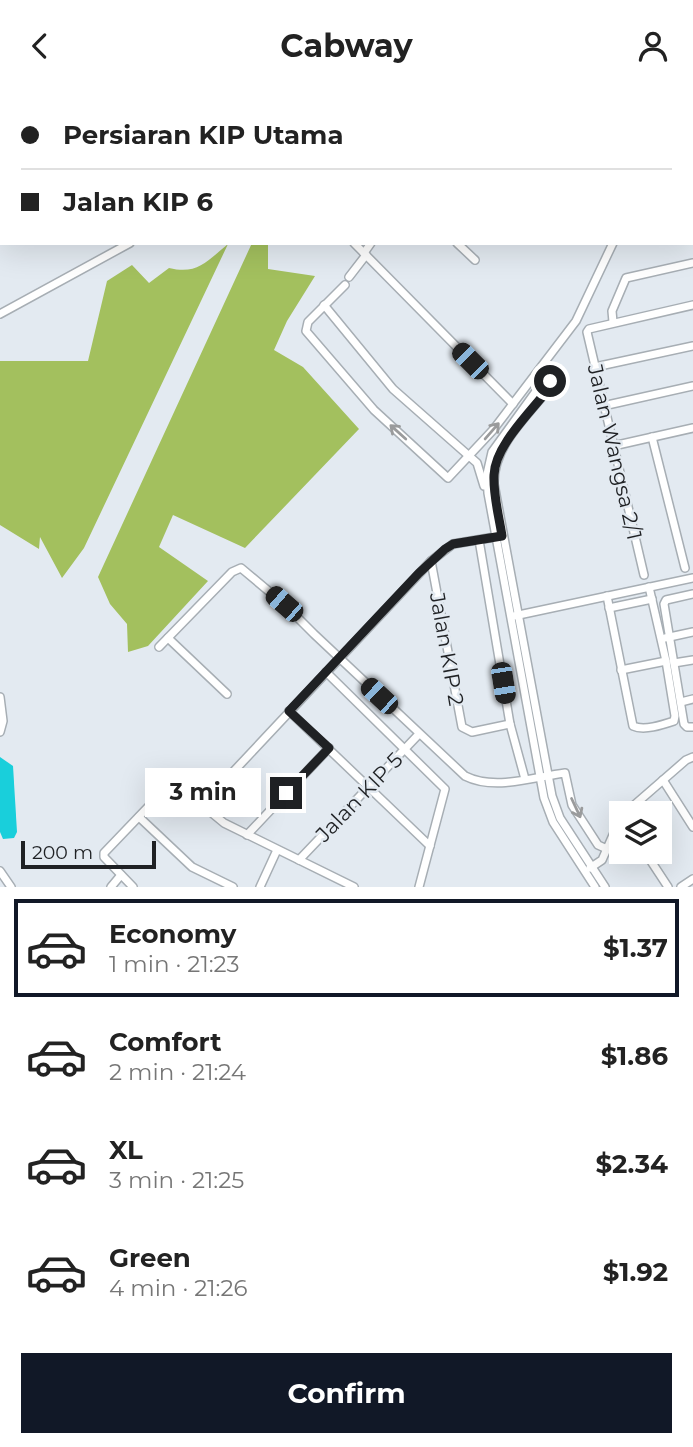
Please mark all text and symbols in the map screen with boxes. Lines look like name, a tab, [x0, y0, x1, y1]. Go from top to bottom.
text: Cabway	[280, 26, 413, 65]
icon: back	[21, 27, 59, 65]
icon: person	[634, 27, 672, 65]
text: Persiaran KIP Utama	[63, 119, 343, 151]
text: Jalan KIP 6	[63, 186, 213, 218]
car	[448, 339, 493, 383]
street label: Jalan Wangsa 2/1	[582, 361, 647, 542]
route start	[534, 365, 566, 397]
one-way arrow	[484, 422, 500, 440]
one-way arrow	[390, 424, 407, 441]
car	[262, 582, 307, 626]
street label: Jalan KIP 2	[425, 589, 469, 708]
car	[490, 661, 517, 705]
car	[357, 674, 402, 718]
street label: Jalan KIP 5	[310, 747, 408, 848]
callout: 3 min	[146, 769, 262, 817]
route end	[270, 777, 302, 809]
text: 3 min	[169, 778, 237, 806]
one-way arrow	[569, 797, 583, 818]
map controls	[609, 801, 672, 864]
button: layers	[609, 801, 672, 864]
scale bar	[21, 838, 156, 870]
text: 200 m	[32, 841, 93, 864]
icon: car	[25, 917, 88, 980]
text: Economy	[109, 918, 236, 950]
text: $1.37	[603, 932, 668, 964]
text: 1 min · 21:23	[109, 950, 240, 978]
icon: car	[25, 1025, 88, 1088]
text: Comfort	[109, 1026, 221, 1058]
text: $1.86	[601, 1040, 668, 1072]
text: 2 min · 21:24	[109, 1058, 246, 1086]
icon: car	[25, 1133, 88, 1196]
text: XL	[109, 1134, 143, 1166]
text: $2.34	[595, 1148, 668, 1180]
text: 3 min · 21:25	[109, 1166, 244, 1194]
icon: car	[25, 1241, 88, 1304]
text: Green	[109, 1242, 191, 1274]
text: $1.92	[603, 1256, 668, 1288]
text: 4 min · 21:26	[109, 1274, 247, 1302]
button: Confirm	[21, 1353, 672, 1433]

